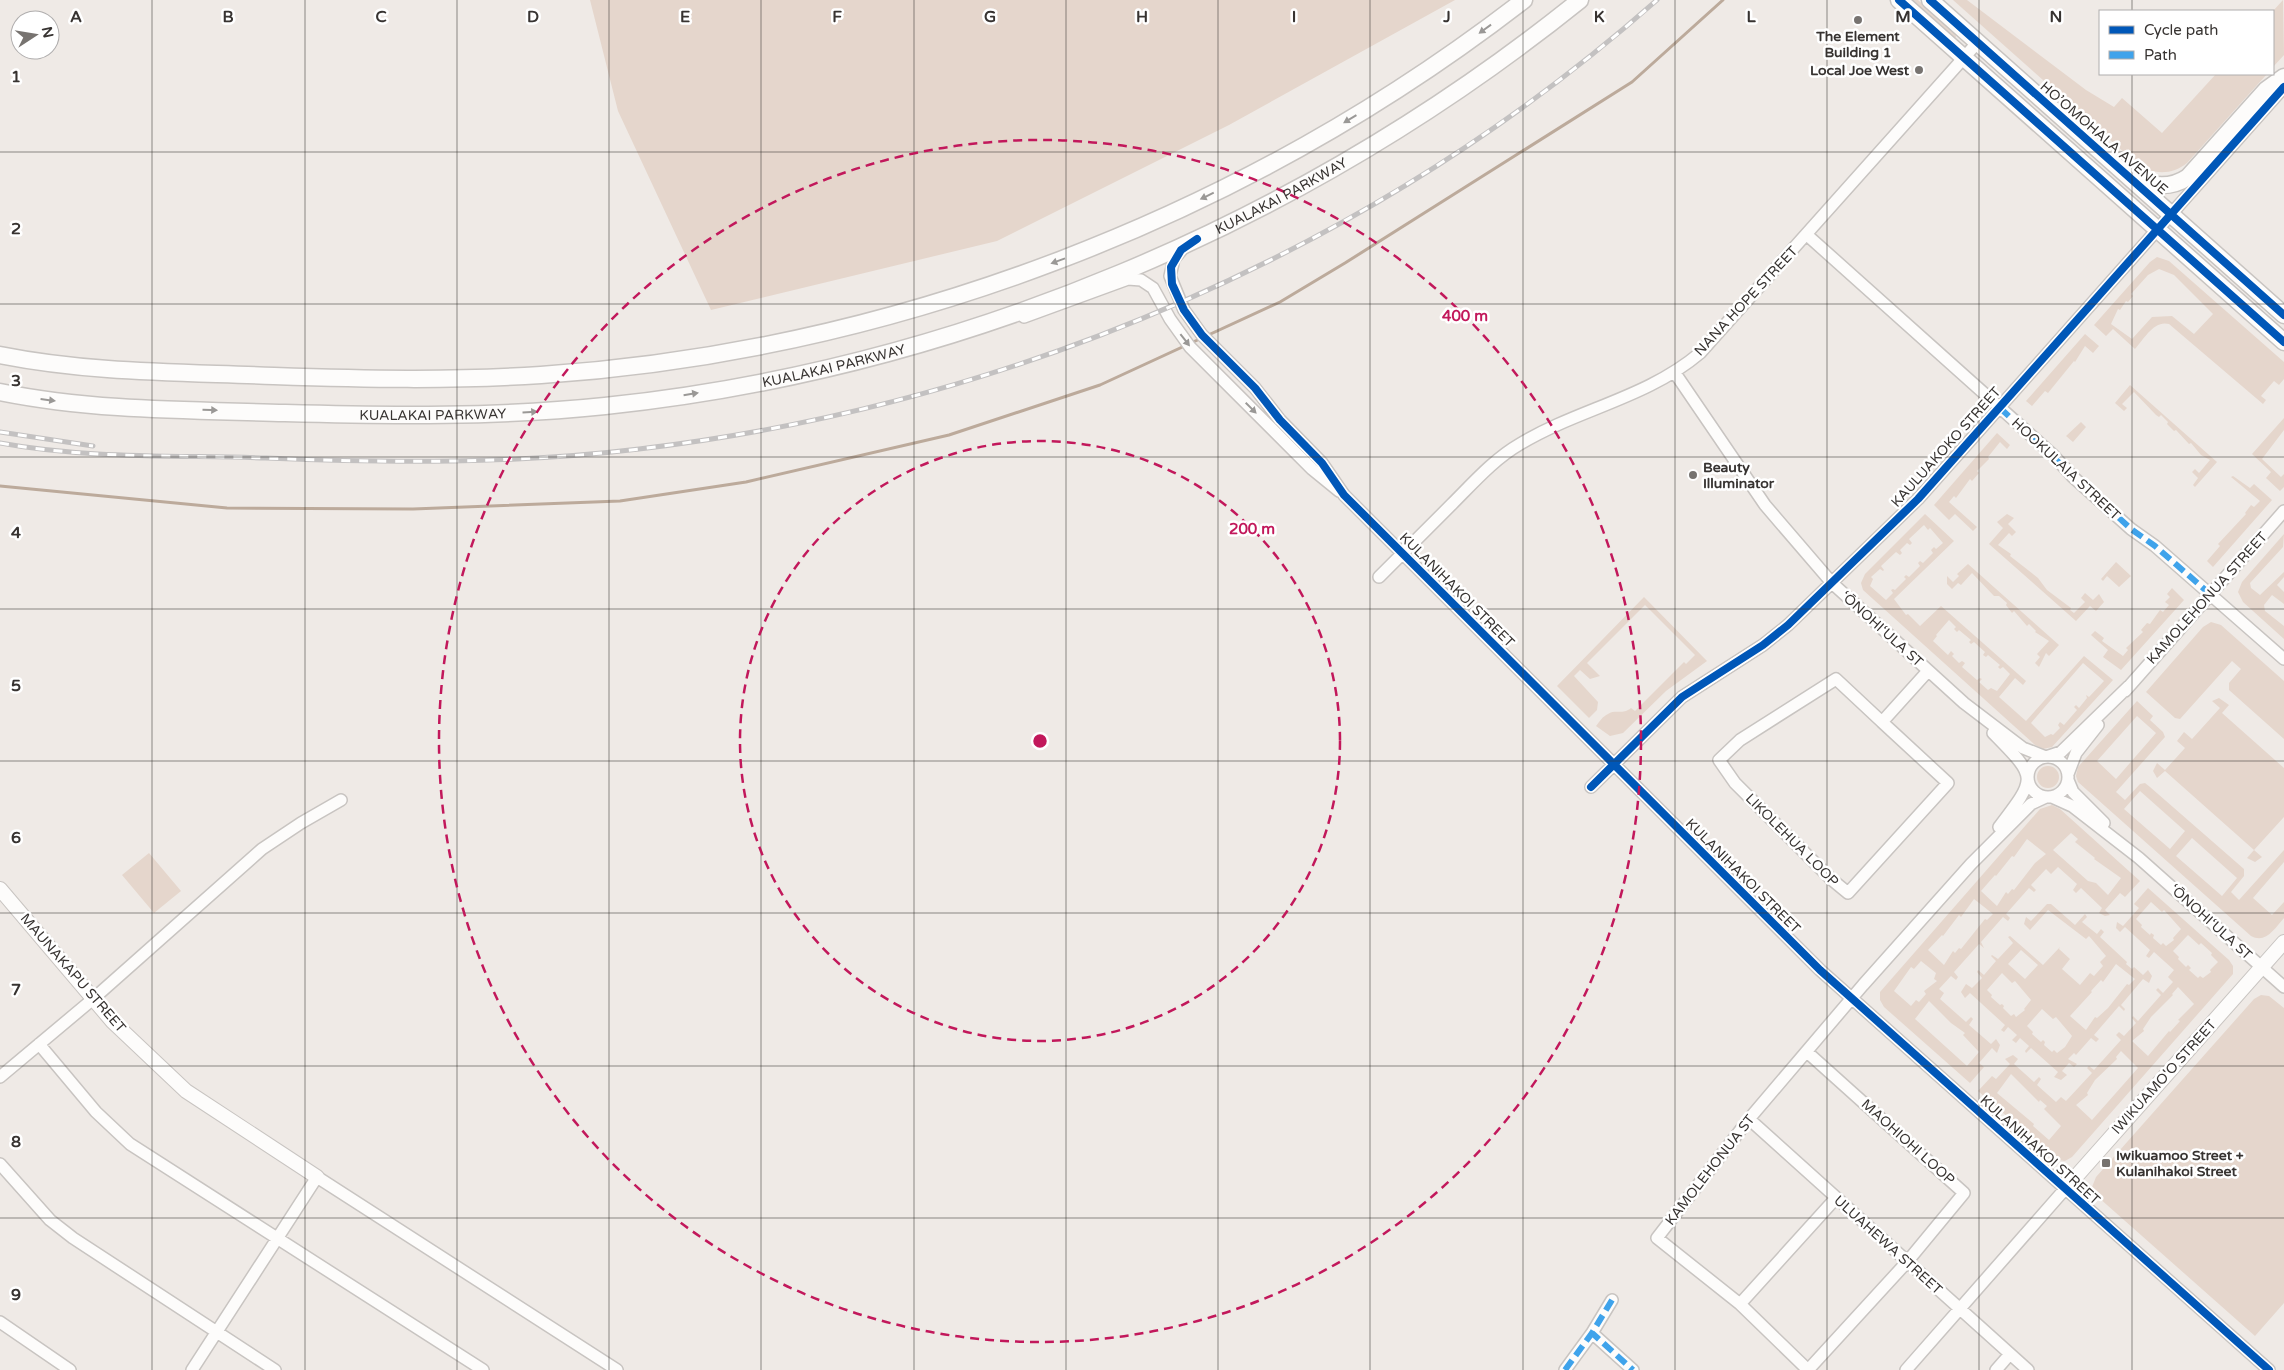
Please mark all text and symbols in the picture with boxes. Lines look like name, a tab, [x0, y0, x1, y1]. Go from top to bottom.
text: A	[70, 7, 82, 27]
text: B	[222, 7, 234, 27]
text: C	[375, 7, 387, 27]
text: D	[527, 7, 539, 27]
text: E	[680, 7, 690, 27]
text: F	[832, 7, 842, 27]
text: G	[984, 7, 996, 27]
text: H	[1136, 7, 1148, 27]
text: I	[1292, 7, 1296, 27]
text: J	[1442, 7, 1451, 27]
text: K	[1594, 7, 1605, 27]
text: L	[1746, 7, 1756, 27]
text: M	[1895, 7, 1911, 27]
text: N	[2050, 7, 2062, 27]
north arrow	[10, 10, 60, 60]
legend	[2099, 10, 2274, 75]
marker: The Element Building 1	[1852, 14, 1864, 26]
text: Cycle path	[2144, 21, 2218, 39]
one-way arrow	[1478, 24, 1492, 34]
text: N	[38, 25, 57, 40]
place label: The Element Building 1	[1815, 28, 1900, 61]
text: Path	[2144, 46, 2177, 64]
place label: Local Joe West	[1810, 62, 1910, 79]
marker: Local Joe West	[1913, 64, 1925, 76]
text: 1	[11, 67, 21, 87]
street label: HO’OMOHALA AVENUE	[2037, 78, 2171, 198]
one-way arrow	[1343, 114, 1356, 124]
street label: KUALAKAI PARKWAY	[1212, 154, 1350, 238]
one-way arrow	[1200, 192, 1214, 200]
text: 2	[11, 219, 21, 239]
street label: NANA HOPE STREET	[1691, 242, 1802, 359]
one-way arrow	[1050, 257, 1065, 265]
text: 400 m	[1442, 307, 1488, 325]
one-way arrow	[1179, 333, 1190, 346]
street label: KUALAKAI PARKWAY	[761, 340, 907, 391]
text: 3	[11, 371, 21, 391]
street label: KAULUAKOKO STREET	[1888, 383, 2005, 511]
one-way arrow	[684, 390, 700, 398]
one-way arrow	[40, 396, 56, 404]
one-way arrow	[1245, 402, 1257, 414]
street label: KUALAKAI PARKWAY	[359, 405, 507, 424]
one-way arrow	[202, 407, 218, 415]
one-way arrow	[522, 407, 538, 415]
street label: HOOKULAIA STREET	[2008, 414, 2124, 524]
place label: Beauty Illuminator	[1703, 459, 1775, 492]
marker: Beauty Illuminator	[1687, 469, 1699, 481]
text: 200 m	[1229, 520, 1275, 538]
text: 4	[11, 523, 21, 543]
street label: KAMOLEHONUA STREET	[2143, 528, 2271, 668]
street label: KULANIHAKOI STREET	[1396, 529, 1518, 651]
street label: ‘ŌNOHI‘ULA ST	[1837, 588, 1927, 671]
text: 5	[11, 676, 21, 696]
centre of rings	[1031, 732, 1049, 750]
street label: LIKOLEHUA LOOP	[1742, 790, 1842, 890]
street label: KULANIHAKOI STREET	[1682, 815, 1804, 937]
text: 6	[11, 828, 21, 848]
street label: ‘ŌNOHI‘ULA ST	[2166, 881, 2256, 964]
street label: MAUNAKAPU STREET	[17, 910, 130, 1036]
text: 7	[11, 980, 21, 1000]
street label: IWIKUAMO'O STREET	[2108, 1016, 2220, 1138]
street label: KULANIHAKOI STREET	[1977, 1092, 2104, 1209]
street label: MAOHIOHI LOOP	[1858, 1096, 1958, 1188]
street label: KAMOLEHONUA ST	[1662, 1111, 1759, 1229]
text: 8	[11, 1132, 21, 1152]
place label: Iwikuamoo Street + Kulanihakoi Street	[2116, 1147, 2244, 1180]
marker: Iwikuamoo Street + Kulanihakoi Street	[2100, 1157, 2112, 1169]
street label: ULUAHEWA STREET	[1830, 1192, 1946, 1298]
text: 9	[11, 1285, 21, 1305]

